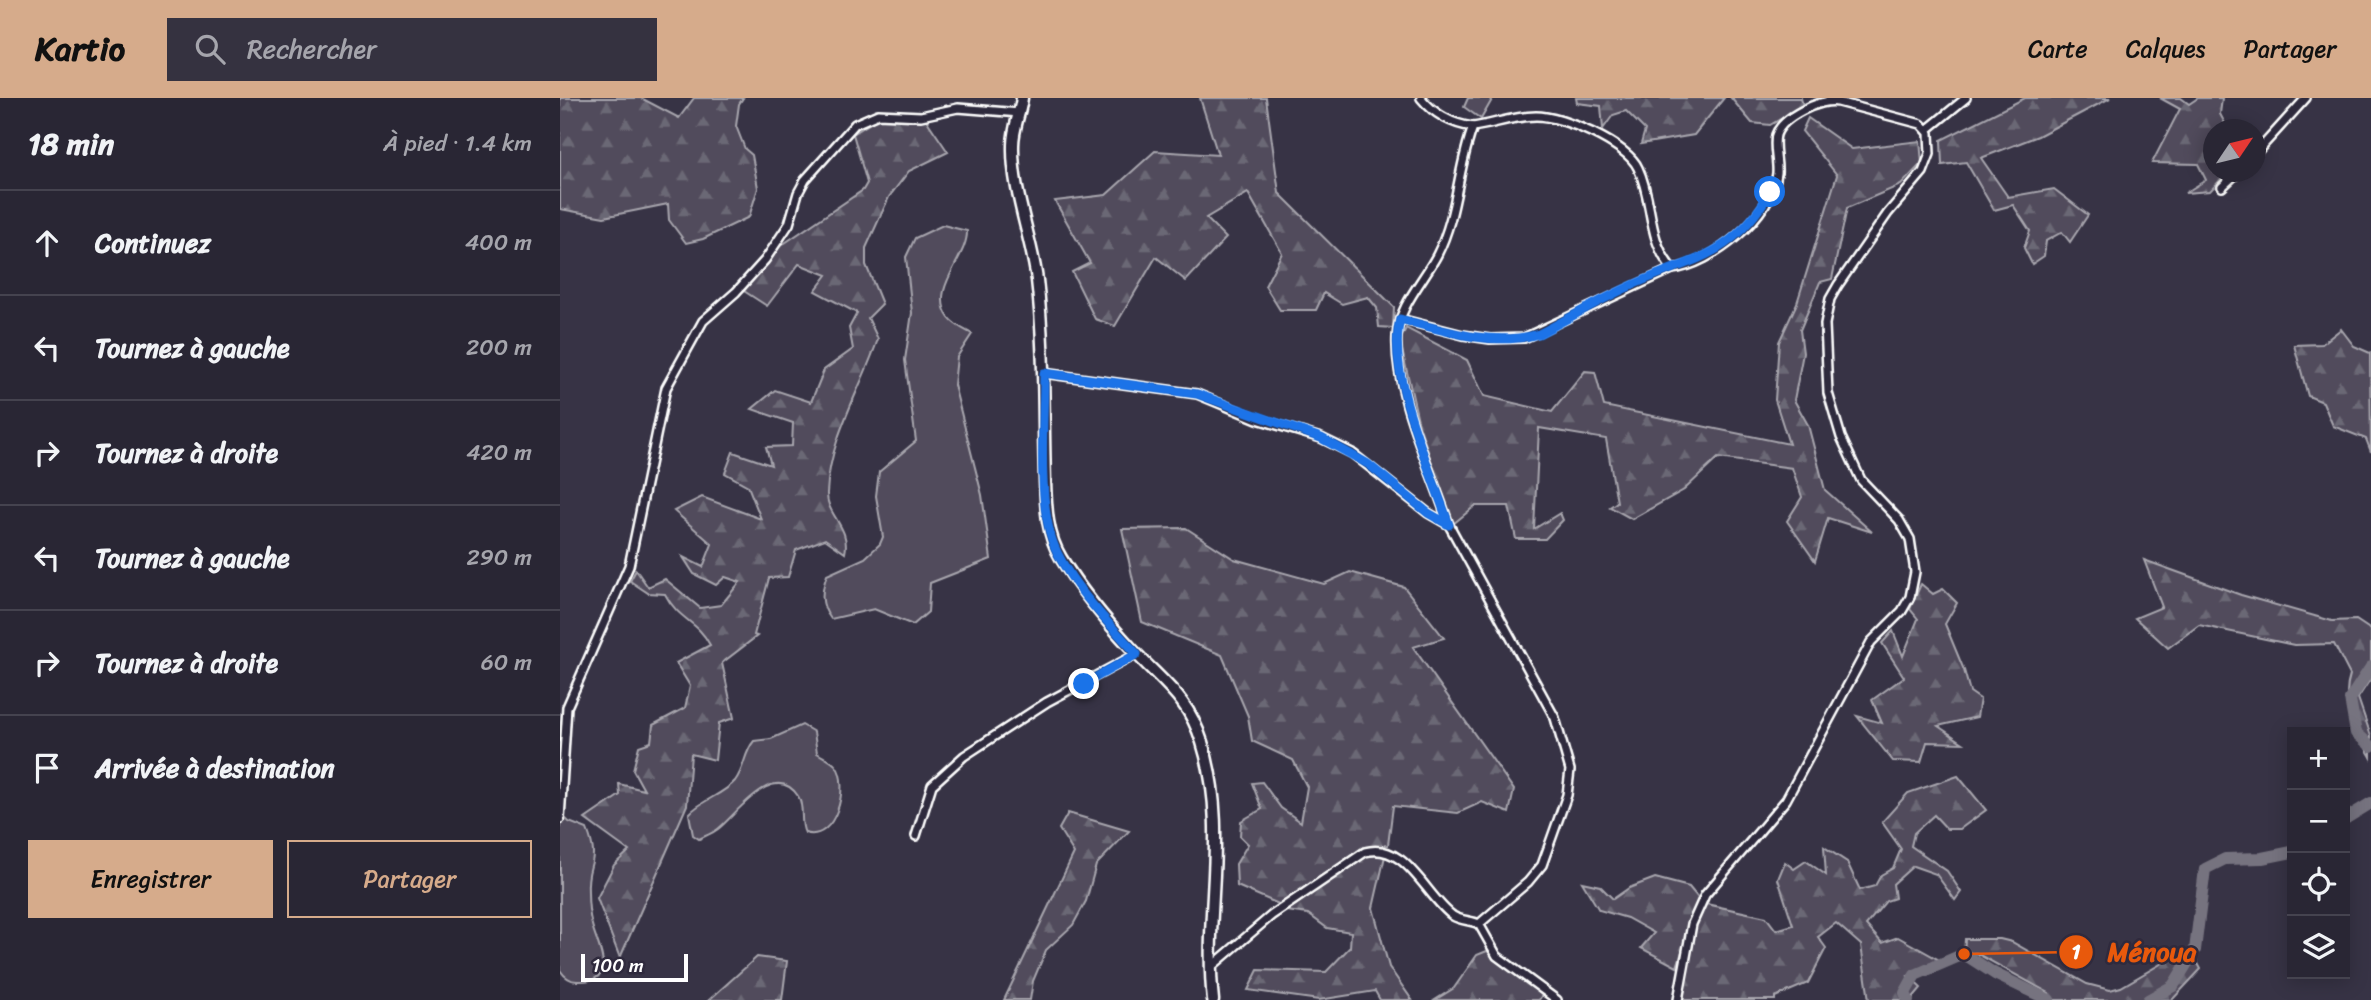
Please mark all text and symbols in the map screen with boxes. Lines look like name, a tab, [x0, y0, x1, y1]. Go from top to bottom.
search box	[167, 18, 657, 81]
text: Kartio	[35, 20, 125, 78]
text: Rechercher	[247, 26, 377, 72]
text: Carte	[2028, 28, 2088, 70]
text: Calques	[2126, 28, 2205, 70]
text: Partager	[2243, 28, 2336, 70]
icon: search	[191, 30, 229, 68]
text: 18 min	[28, 117, 114, 171]
north arrow	[2203, 119, 2266, 182]
text: À pied · 1.4 km	[383, 123, 532, 164]
route start	[1754, 176, 1785, 207]
text: Continuez	[95, 220, 211, 266]
text: 400 m	[465, 222, 532, 263]
icon: ahead	[28, 224, 66, 262]
text: Tournez à gauche	[95, 325, 290, 371]
text: 200 m	[466, 327, 532, 368]
icon: left	[28, 329, 66, 367]
text: Tournez à droite	[95, 430, 278, 476]
text: 420 m	[466, 432, 532, 473]
icon: right	[28, 434, 66, 472]
text: Tournez à gauche	[95, 535, 290, 581]
text: 290 m	[466, 537, 532, 578]
icon: left	[28, 539, 66, 577]
text: Tournez à droite	[95, 640, 278, 686]
text: 60 m	[481, 642, 532, 683]
icon: right	[28, 644, 66, 682]
route end	[1068, 668, 1099, 699]
map controls	[2287, 727, 2350, 979]
button: +	[2287, 727, 2350, 790]
text: Arrivée à destination	[95, 745, 335, 791]
icon: arrive	[28, 749, 66, 787]
button: −	[2287, 790, 2350, 853]
button: Enregistrer	[28, 840, 273, 918]
button: Partager	[287, 840, 532, 918]
button: locate	[2287, 853, 2350, 916]
button: layers	[2287, 916, 2350, 979]
callout: Ménoua	[2059, 928, 2211, 975]
text: Ménoua	[2107, 929, 2197, 975]
text: 1	[2071, 933, 2081, 971]
text: 100 m	[592, 949, 644, 982]
scale bar	[581, 951, 688, 983]

